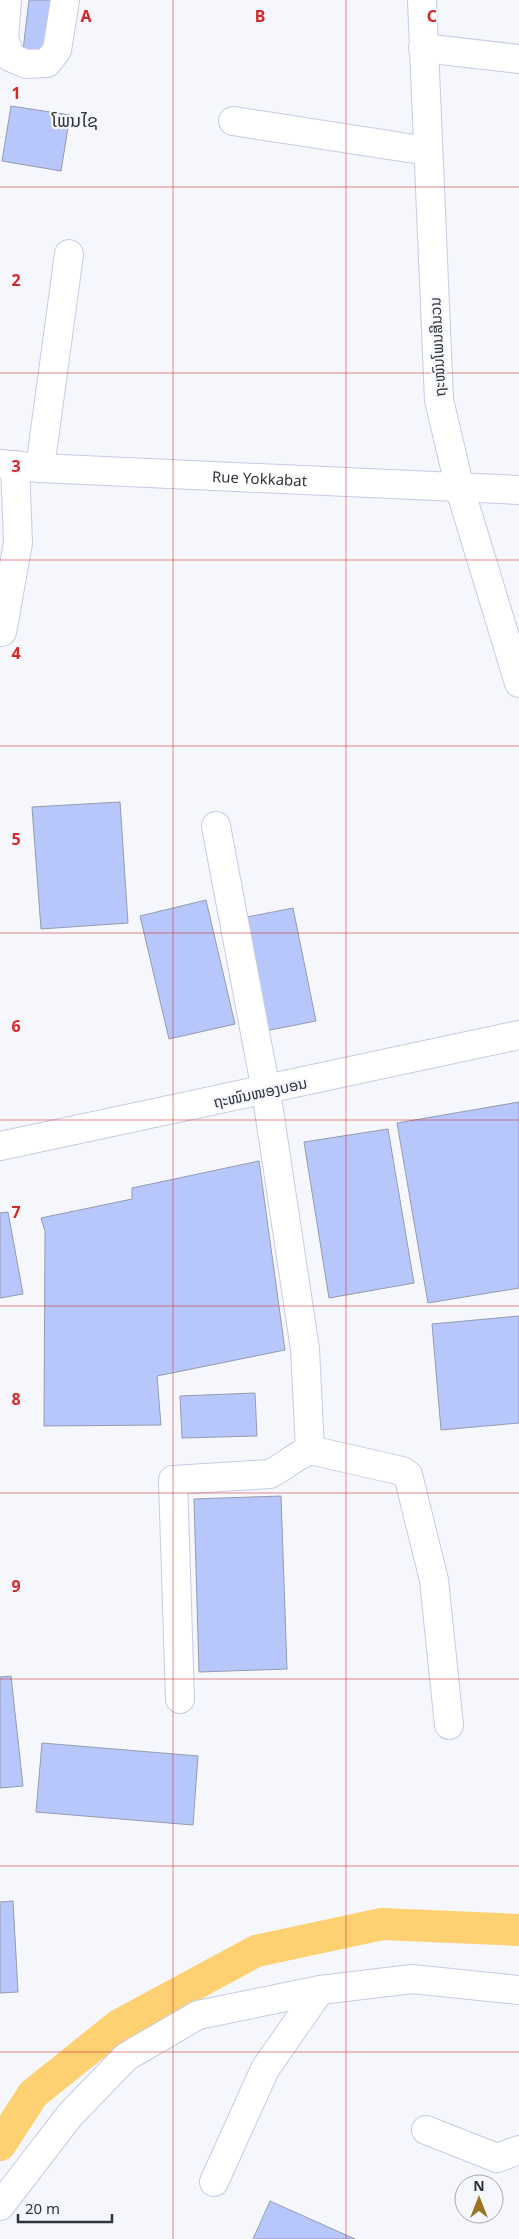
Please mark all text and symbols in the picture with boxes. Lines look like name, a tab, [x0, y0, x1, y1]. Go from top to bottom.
text: A	[80, 5, 92, 27]
text: B	[255, 5, 265, 27]
text: C	[427, 5, 437, 27]
text: 1	[11, 82, 21, 104]
district label: ໂພນໄຊ	[51, 108, 98, 132]
text: 2	[11, 269, 21, 291]
street label: ຖະໜົນໂພນສີນວນ	[424, 297, 450, 397]
text: 3	[11, 455, 21, 477]
street label: Rue Yokkabat	[211, 466, 308, 490]
text: 4	[11, 642, 21, 664]
text: 5	[11, 828, 21, 850]
text: 6	[11, 1015, 21, 1037]
street label: ຖະໜົນໜອງບອນ	[211, 1072, 309, 1112]
text: 7	[11, 1201, 21, 1223]
text: 8	[11, 1388, 21, 1410]
text: 9	[11, 1575, 21, 1597]
north arrow	[454, 2174, 504, 2224]
text: N	[473, 2176, 485, 2195]
scale bar	[18, 2192, 111, 2224]
text: 20 m	[25, 2198, 60, 2218]

